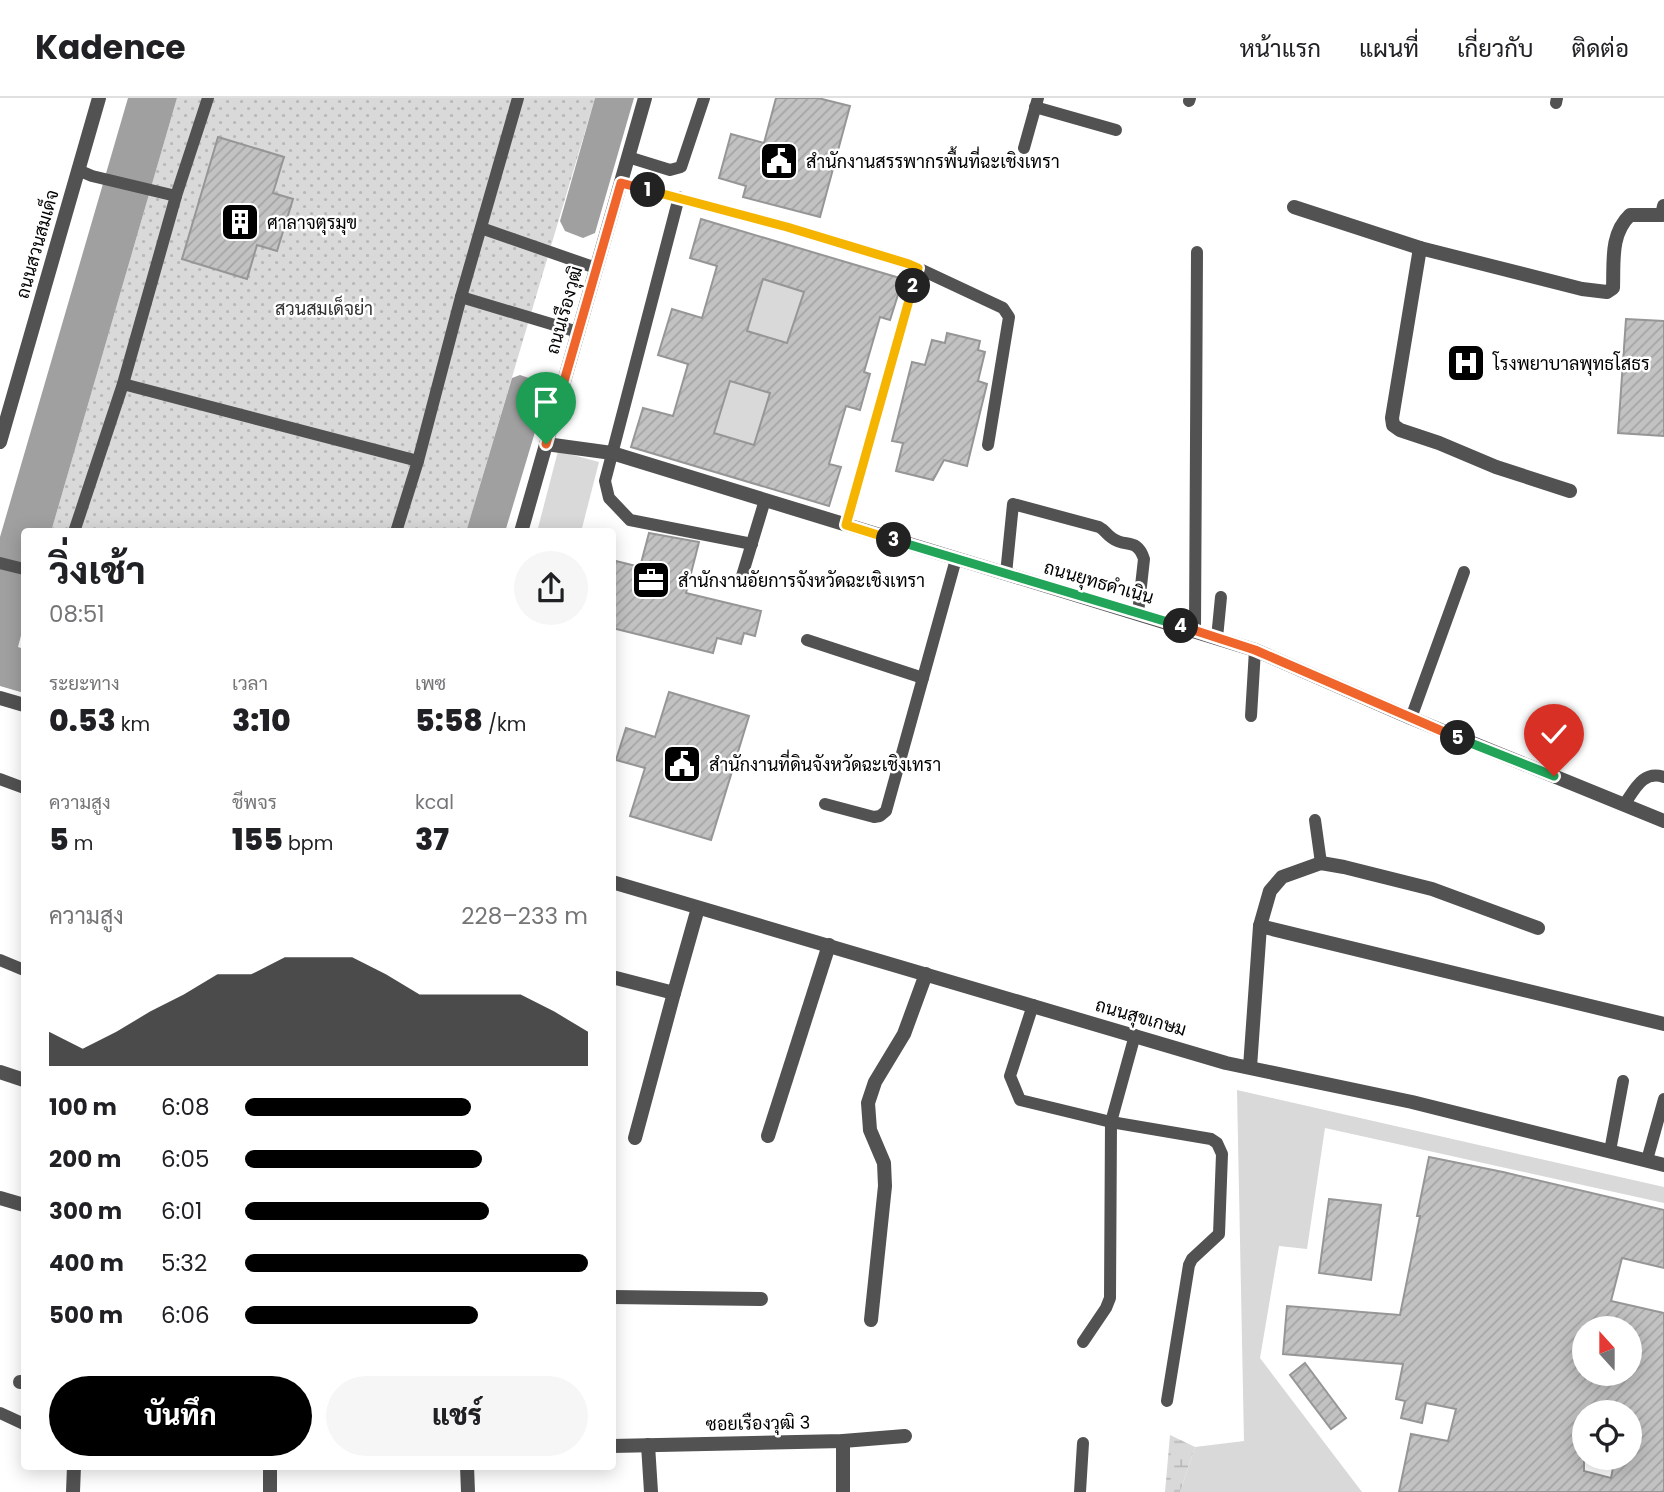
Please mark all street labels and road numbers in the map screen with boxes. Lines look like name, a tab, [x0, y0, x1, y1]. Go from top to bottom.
street label: ถนนสวนสมเด็จ	[9, 186, 64, 301]
street label: ถนนเรืองวุฒิ	[539, 263, 589, 357]
street label: ถนนยุทธดำเนิน	[1041, 554, 1157, 610]
street label: ถนนสุขเกษม	[1093, 992, 1189, 1042]
street label: ซอยเรืองวุฒิ 3	[706, 1410, 810, 1436]

